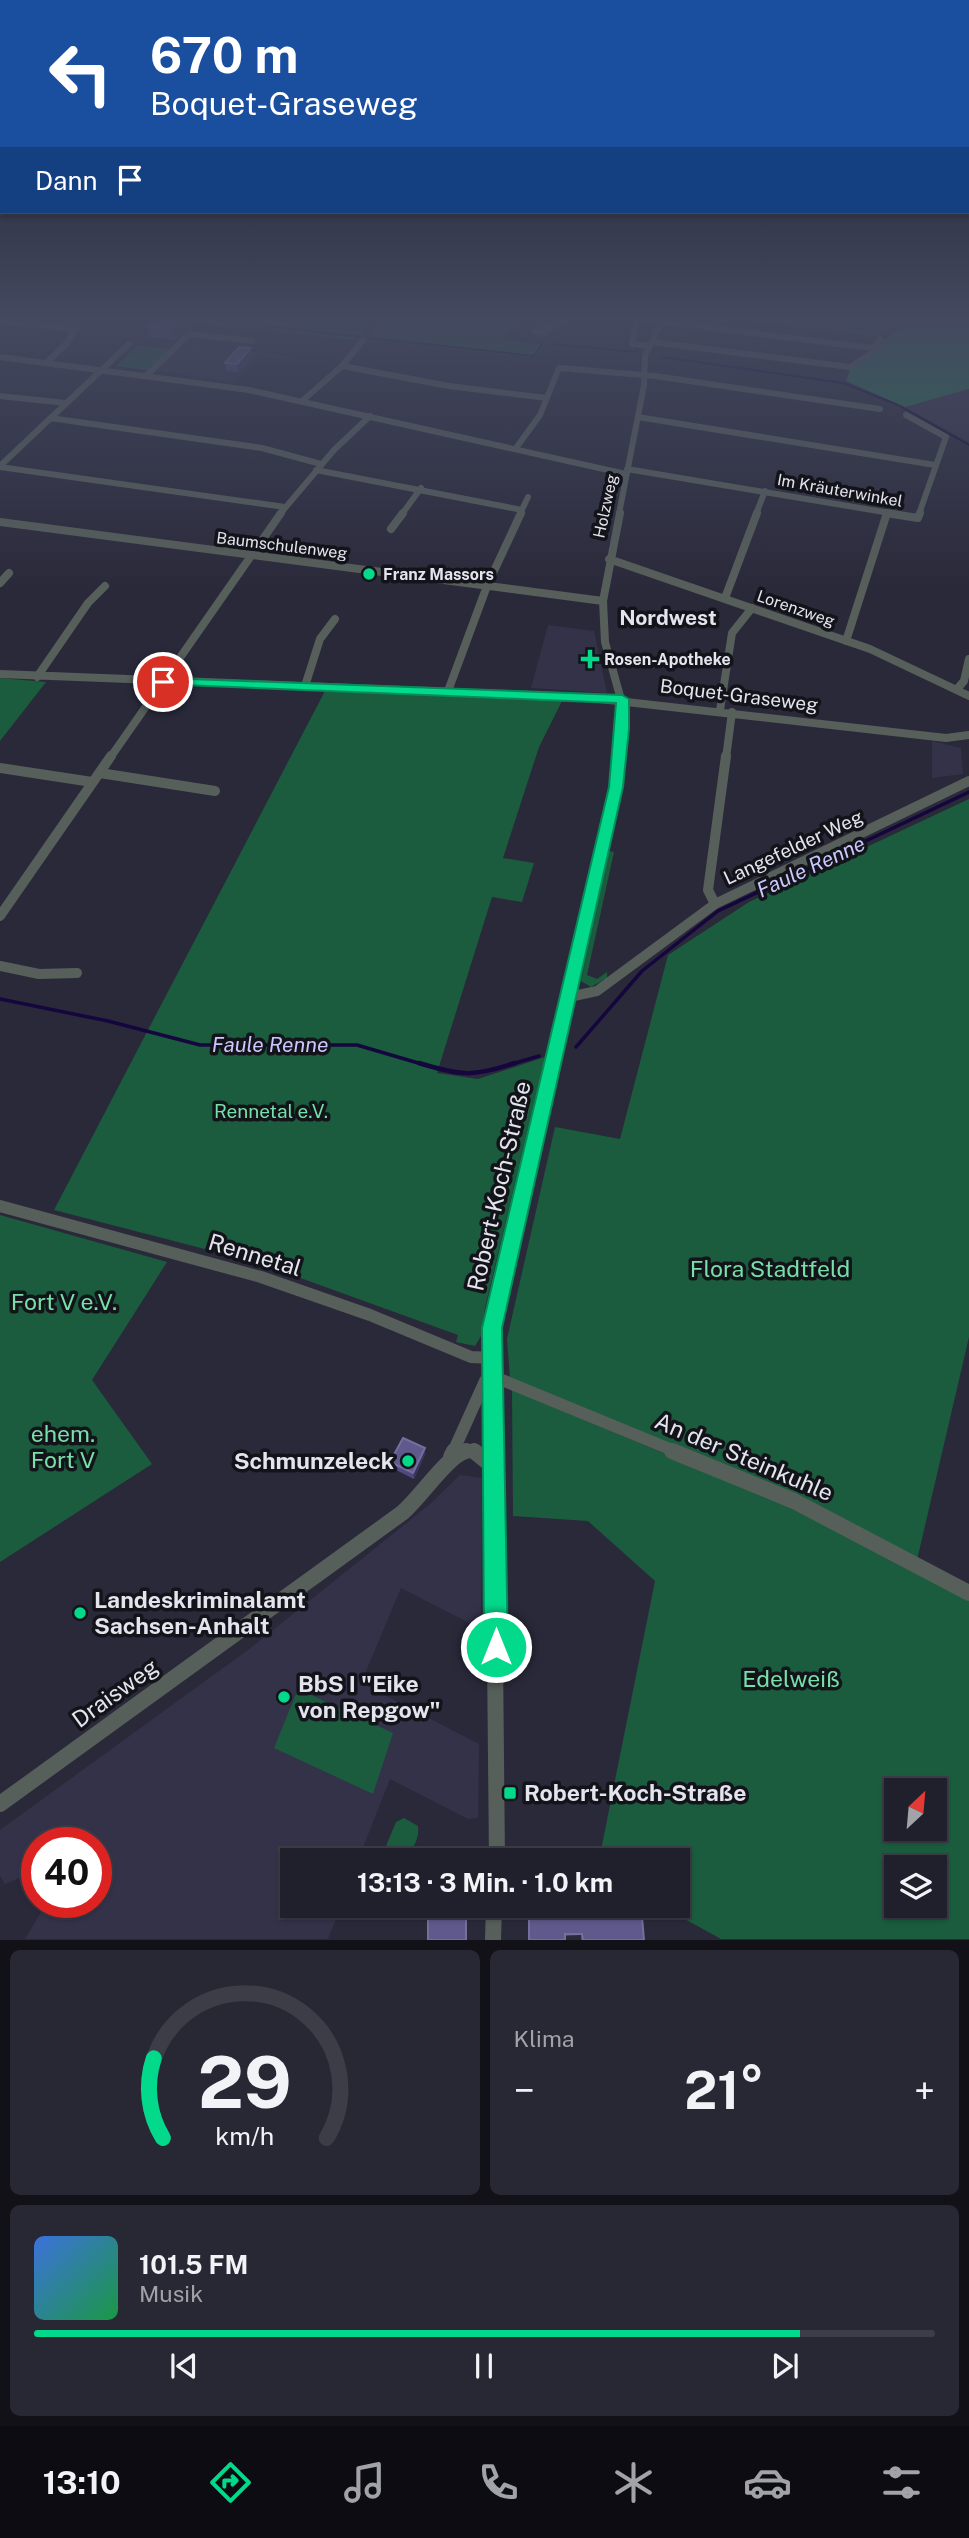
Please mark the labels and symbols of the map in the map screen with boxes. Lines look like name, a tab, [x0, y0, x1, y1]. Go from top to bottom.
street label: Im Kräuterwinkel	[776, 470, 904, 511]
street label: Holzweg	[589, 472, 622, 540]
street label: Baumschulenweg	[215, 528, 349, 563]
place label: Franz Massors	[383, 565, 494, 584]
marker: Franz Massors	[361, 566, 377, 582]
street label: Lorenzweg	[754, 586, 837, 631]
district label: Nordwest	[619, 605, 717, 630]
place label: Rosen-Apotheke	[604, 650, 731, 669]
marker: Rosen-Apotheke	[582, 651, 598, 667]
pin	[133, 652, 193, 712]
street label: Boquet-Graseweg	[659, 674, 819, 716]
street label: Langefelder Weg	[720, 805, 866, 889]
water label: Faule Renne	[753, 831, 869, 903]
water label: Faule Renne	[212, 1032, 328, 1057]
street label: Robert-Koch-Straße	[461, 1078, 536, 1293]
park label: Rennetal e.V.	[214, 1100, 328, 1122]
street label: Rennetal	[205, 1228, 305, 1281]
park label: Flora Stadtfeld	[690, 1255, 850, 1282]
park label: Fort V e.V.	[11, 1288, 117, 1315]
street label: An der Steinkuhle	[651, 1407, 837, 1506]
park label: ehem. Fort V	[31, 1420, 95, 1473]
place label: Schmunzeleck	[234, 1447, 394, 1474]
marker: Schmunzeleck	[400, 1453, 416, 1469]
place label: Landeskriminalamt Sachsen-Anhalt	[94, 1586, 306, 1639]
marker: Landeskriminalamt Sachsen-Anhalt	[72, 1605, 88, 1621]
position arrow	[459, 1610, 533, 1684]
street label: Draisweg	[67, 1652, 163, 1733]
park label: Edelweiß	[742, 1665, 840, 1692]
place label: BbS I "Eike von Repgow"	[298, 1670, 441, 1723]
marker: BbS I "Eike von Repgow"	[276, 1689, 292, 1705]
north arrow	[884, 1778, 947, 1841]
place label: Robert-Koch-Straße	[524, 1779, 746, 1806]
marker: Robert-Koch-Straße	[502, 1785, 518, 1801]
speed limit sign: 40	[21, 1827, 112, 1918]

